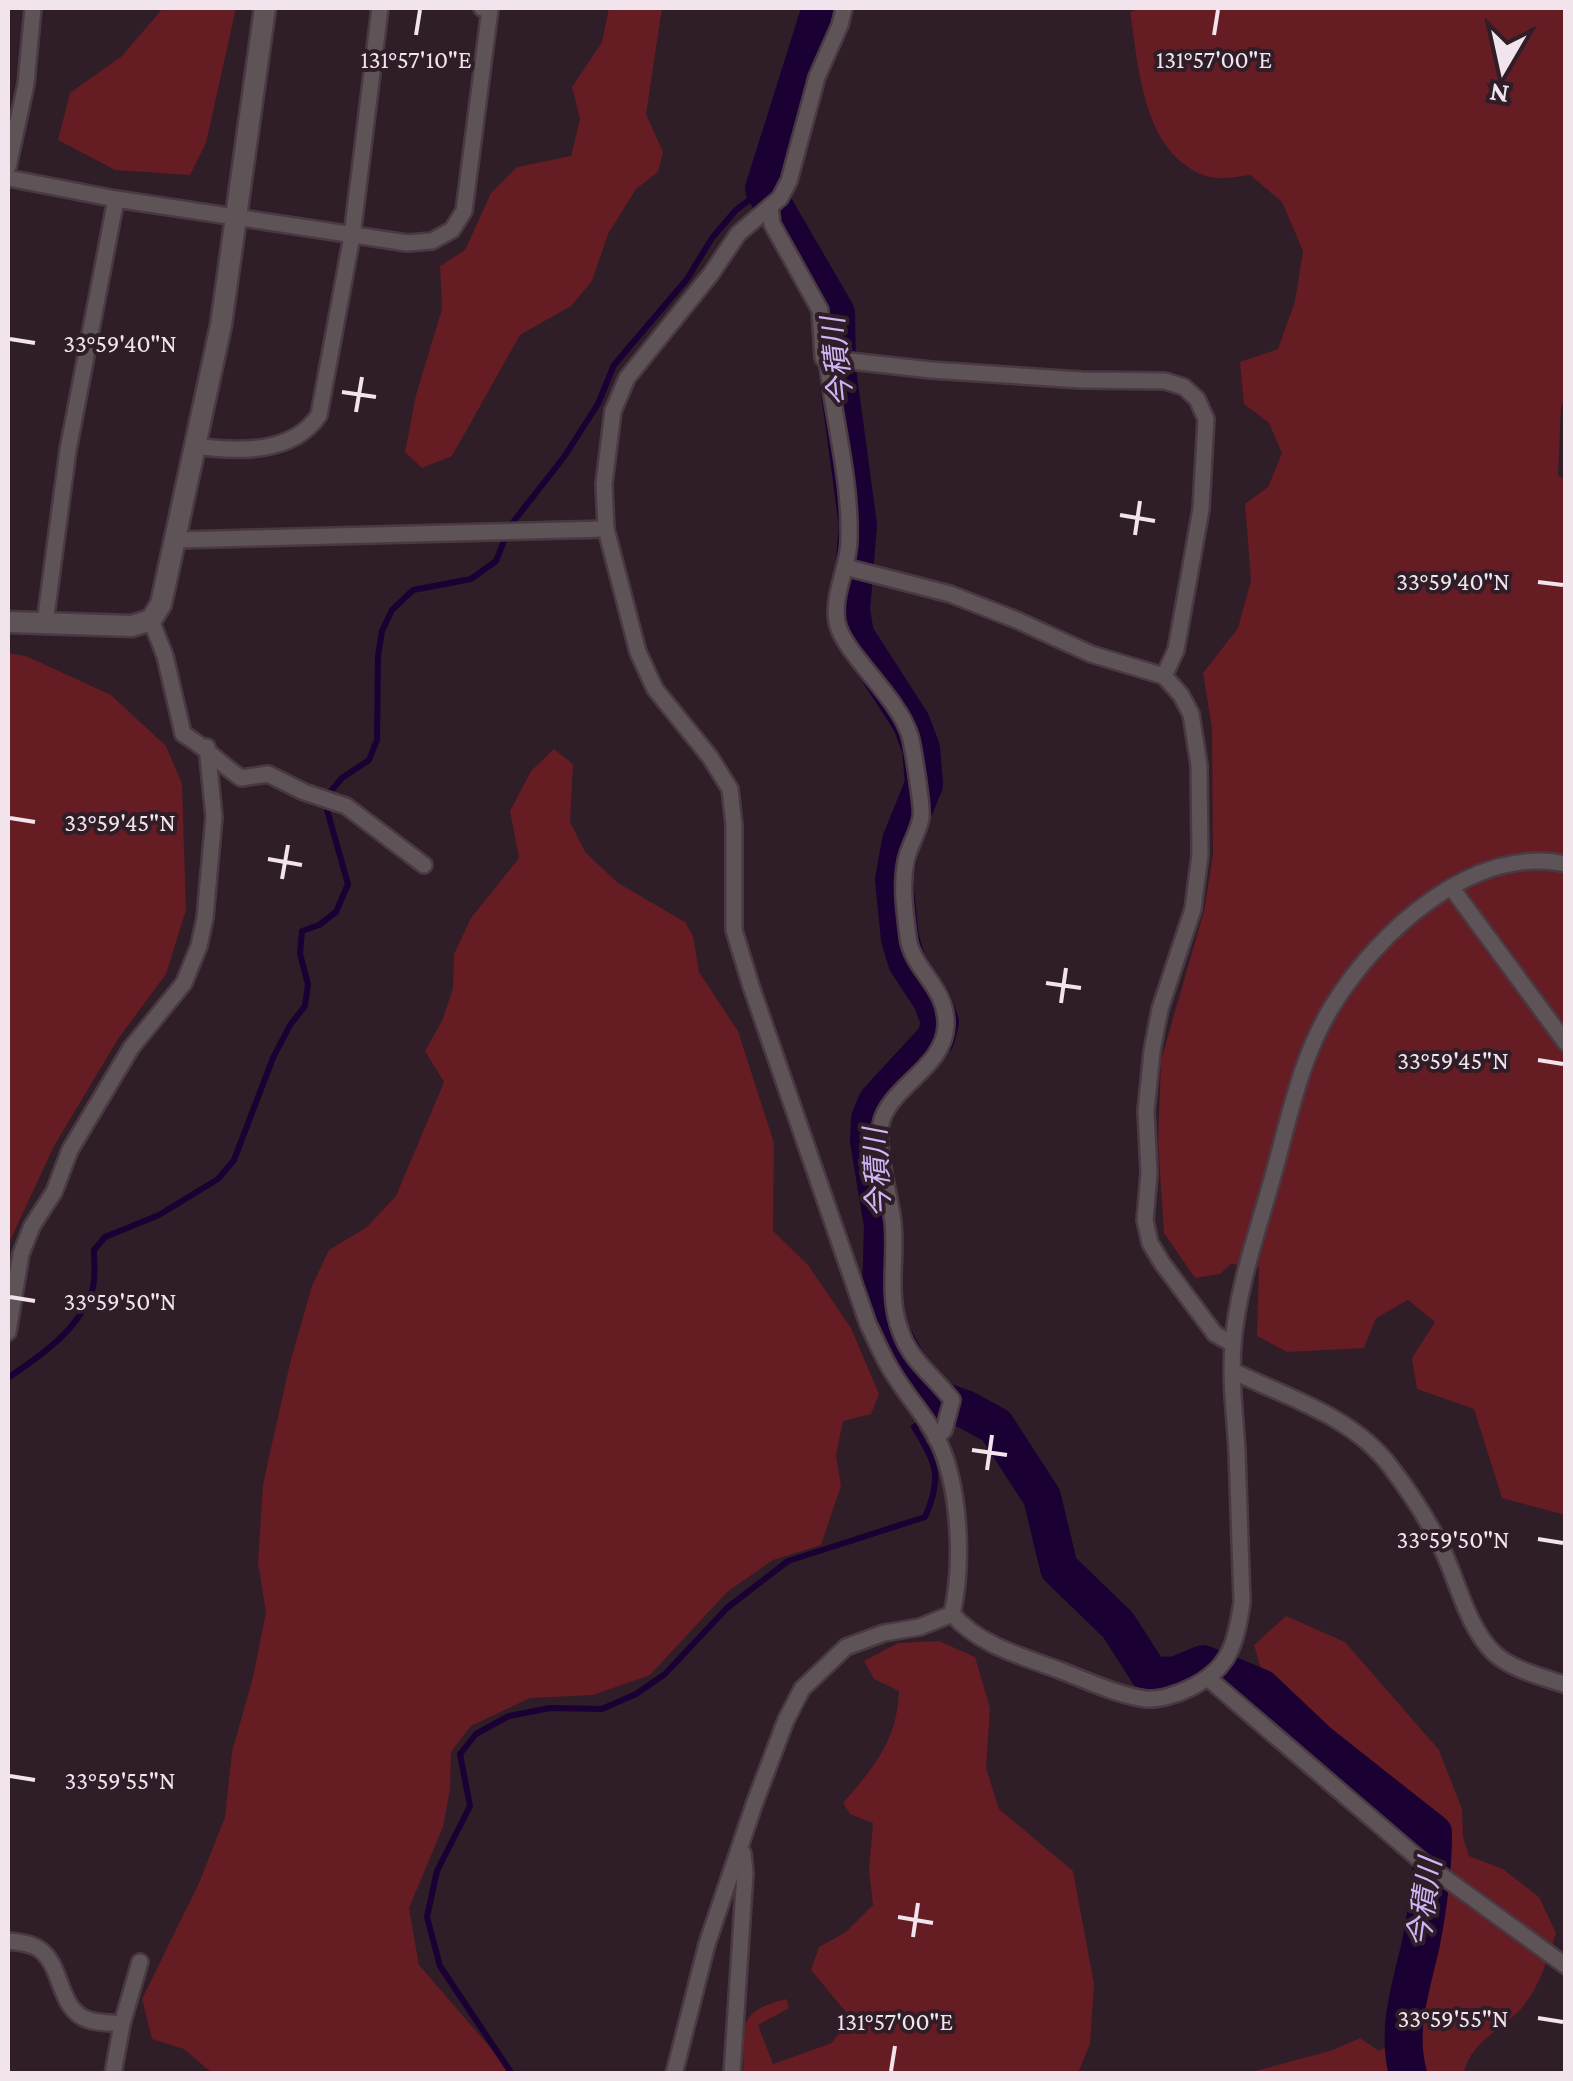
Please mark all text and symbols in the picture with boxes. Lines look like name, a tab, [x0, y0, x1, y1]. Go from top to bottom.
north arrow	[1453, 20, 1553, 120]
text: 131°57'10"E	[360, 46, 472, 73]
text: 131°57'00"E	[1156, 46, 1272, 73]
text: N	[1487, 77, 1511, 111]
water label: 今積川	[816, 313, 858, 408]
text: 33°59'40"N	[63, 330, 177, 357]
text: 33°59'40"N	[1396, 568, 1510, 595]
text: 33°59'45"N	[64, 809, 176, 836]
text: 33°59'45"N	[1397, 1047, 1509, 1074]
water label: 今積川	[858, 1124, 896, 1219]
text: 33°59'50"N	[63, 1288, 177, 1315]
text: 33°59'50"N	[1396, 1526, 1510, 1553]
text: 33°59'55"N	[65, 1767, 175, 1794]
water label: 今積川	[1401, 1853, 1447, 1950]
text: 33°59'55"N	[1398, 2005, 1508, 2032]
text: 131°57'00"E	[837, 2008, 953, 2035]

